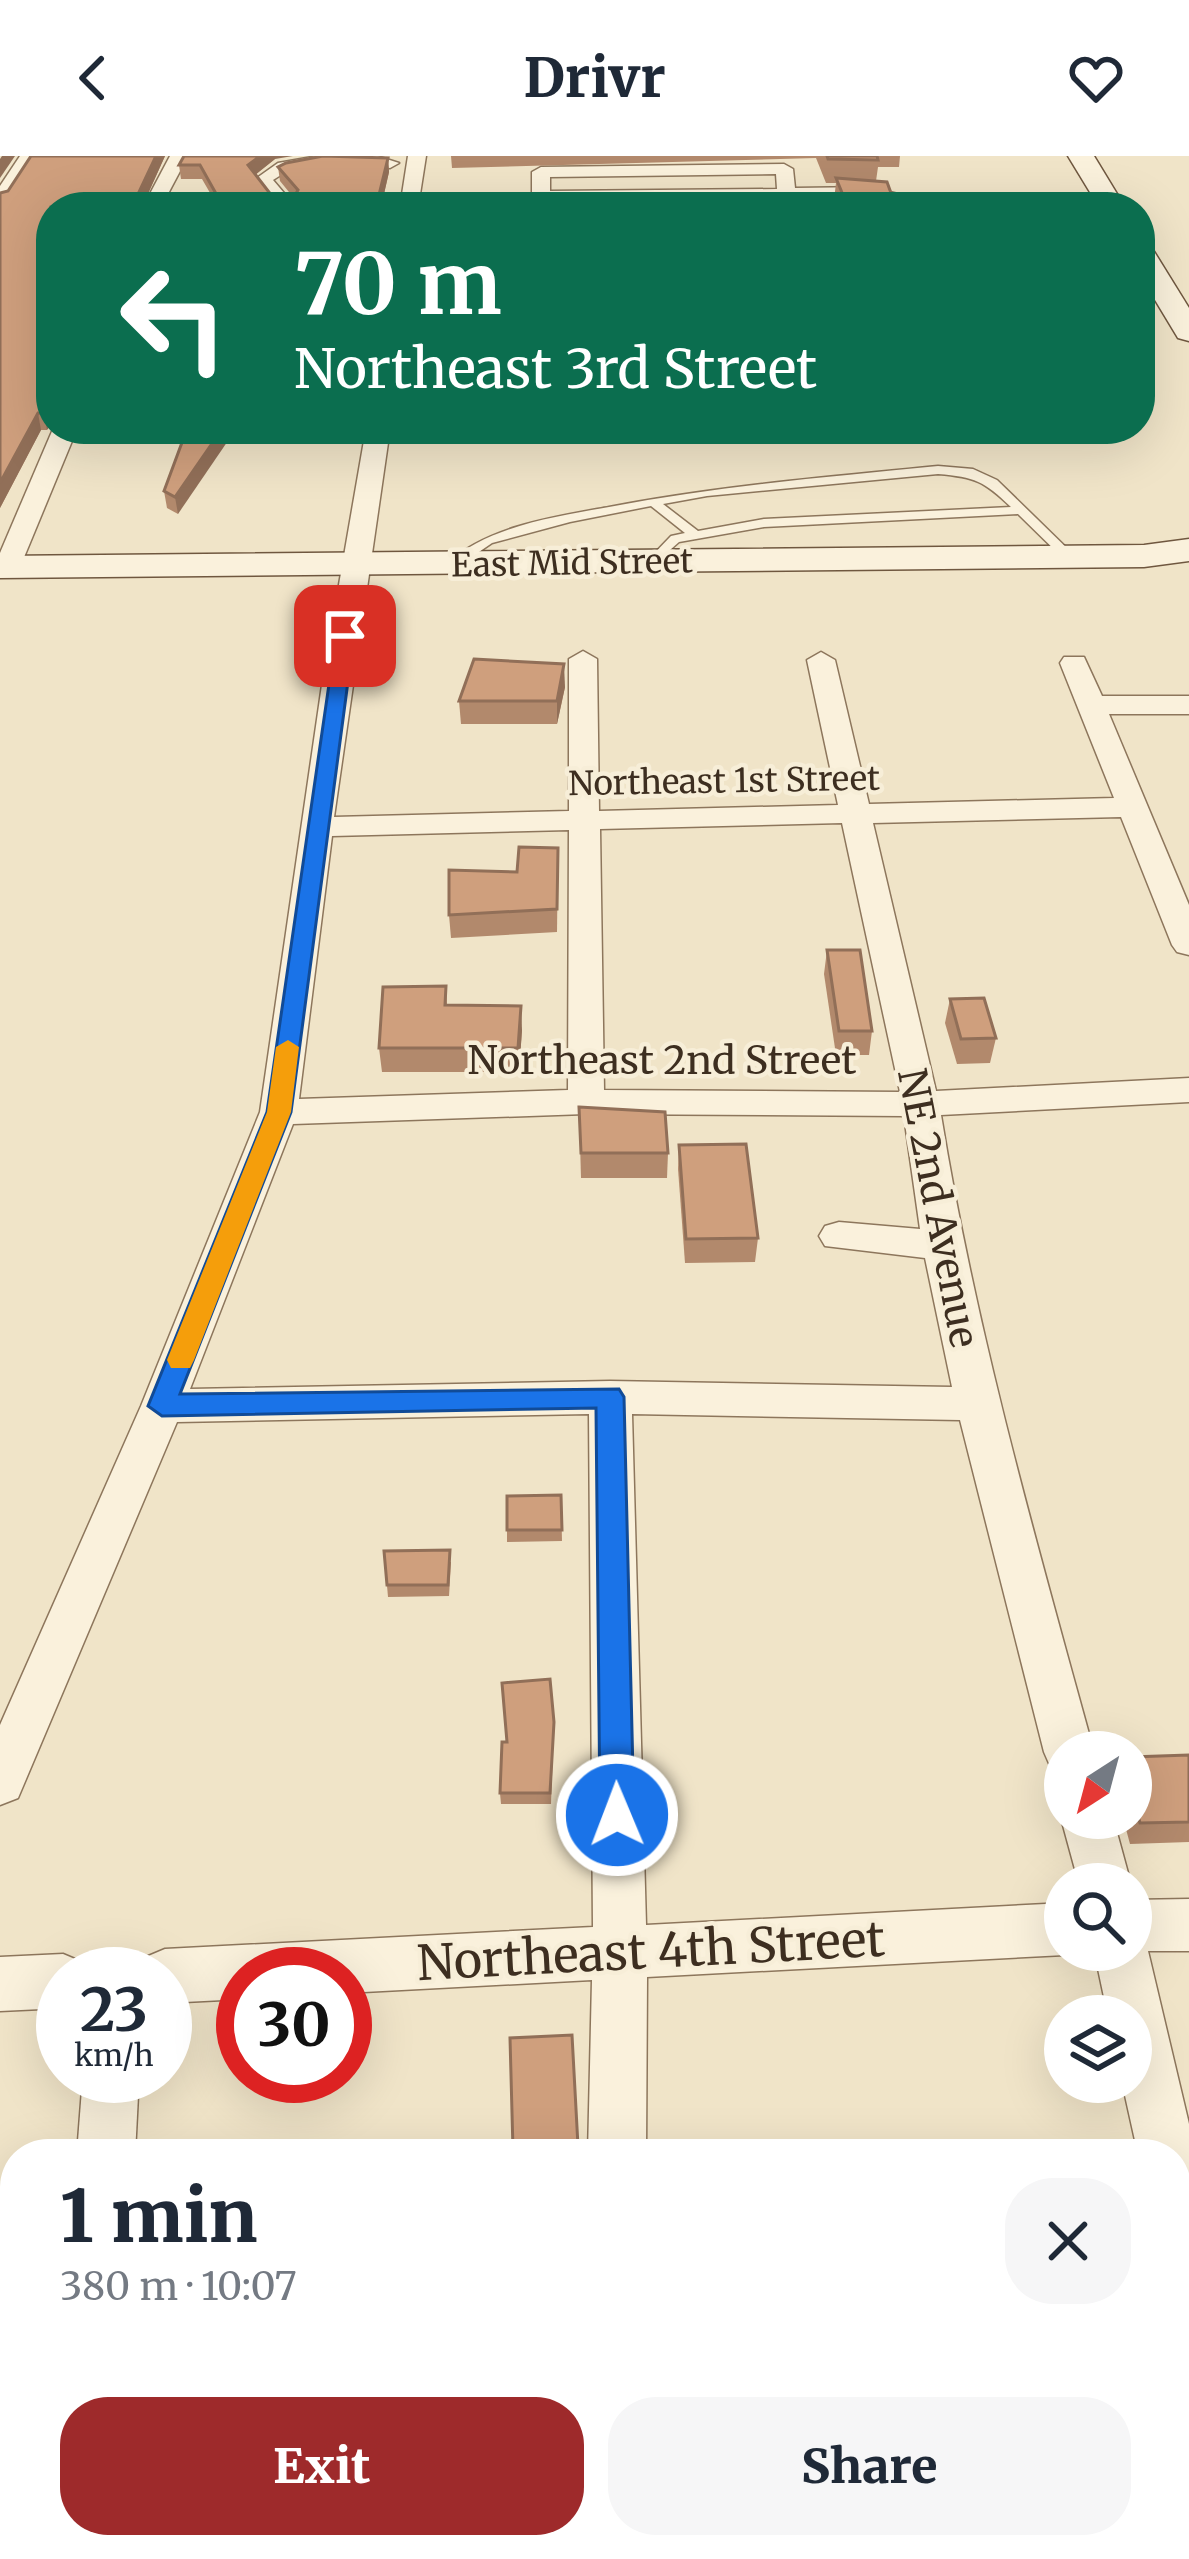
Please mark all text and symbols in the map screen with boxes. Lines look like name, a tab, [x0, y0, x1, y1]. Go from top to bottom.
text: Drivr	[523, 44, 666, 112]
icon: back	[60, 45, 126, 111]
icon: heart	[1063, 45, 1129, 111]
text: 70 m	[294, 231, 502, 337]
icon: left	[96, 240, 252, 396]
text: Northeast 3rd Street	[294, 335, 817, 403]
street label: East Mid Street	[451, 540, 693, 586]
pin	[294, 585, 396, 687]
icon: arrive	[312, 603, 378, 669]
street label: Northeast 1st Street	[568, 758, 880, 804]
street label: Northeast 2nd Street	[468, 1036, 856, 1085]
street label: NE 2nd Avenue	[887, 1065, 989, 1351]
north arrow	[1044, 1731, 1152, 1839]
map controls	[1044, 1731, 1152, 2103]
position arrow	[554, 1752, 680, 1878]
button: search	[1044, 1863, 1152, 1971]
street label: Northeast 4th Street	[416, 1909, 887, 1993]
speed limit sign: 30	[216, 1947, 372, 2103]
text: 23	[80, 1972, 148, 2047]
button: layers	[1044, 1995, 1152, 2103]
text: km/h	[74, 2036, 154, 2074]
text: 1 min	[60, 2171, 257, 2262]
button: close	[1005, 2178, 1131, 2304]
text: 380 m · 10:07	[60, 2262, 297, 2311]
button: Exit	[60, 2397, 584, 2535]
button: Share	[608, 2397, 1131, 2535]

